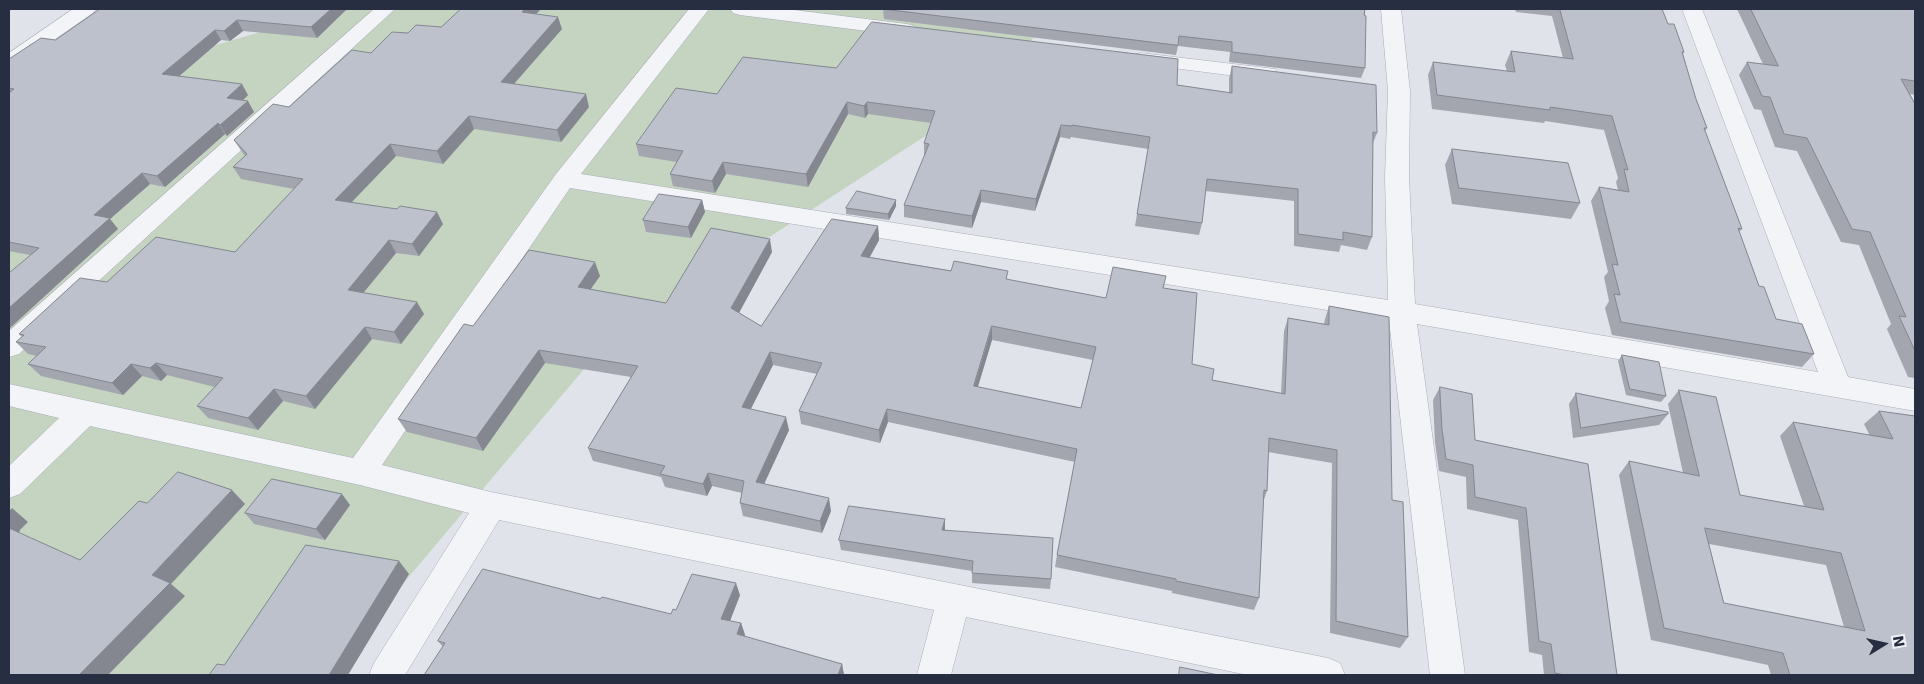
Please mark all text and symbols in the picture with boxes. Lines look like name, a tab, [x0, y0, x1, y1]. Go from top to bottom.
north arrow	[1859, 619, 1909, 669]
text: N	[1890, 634, 1908, 649]

